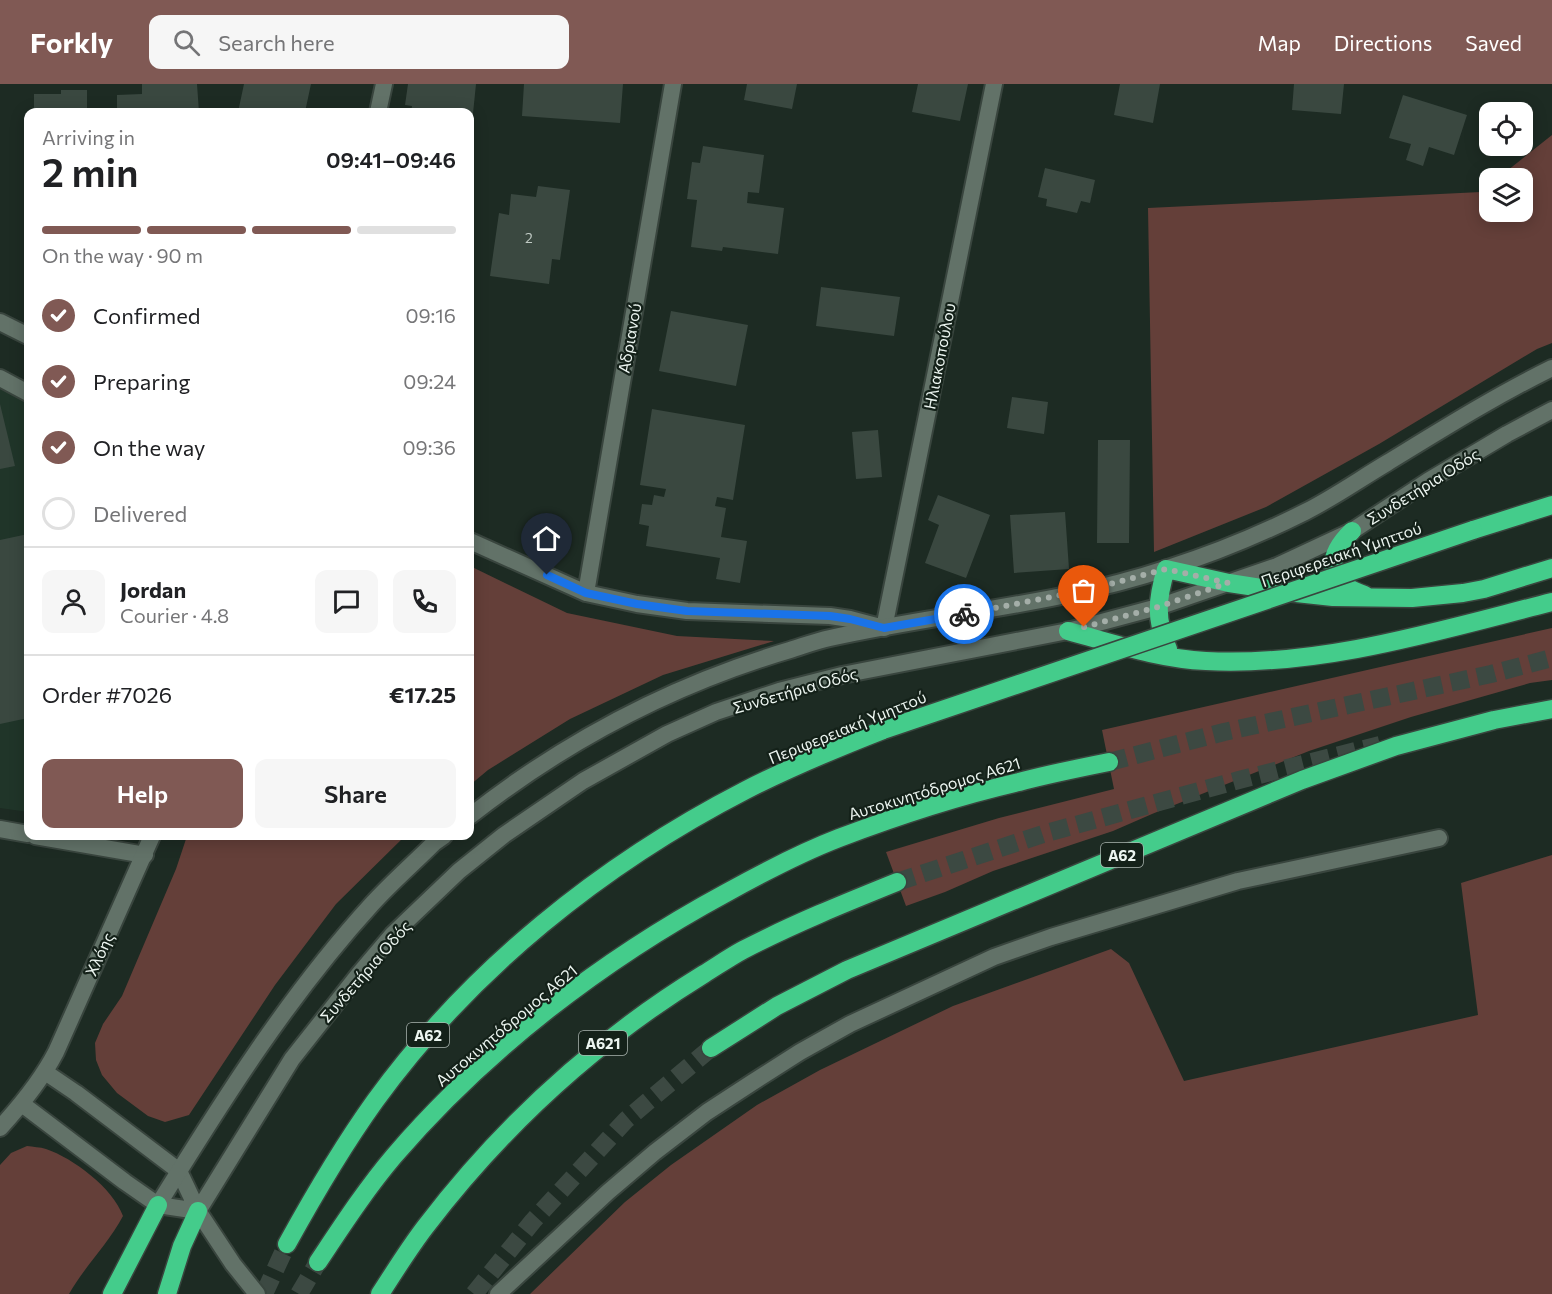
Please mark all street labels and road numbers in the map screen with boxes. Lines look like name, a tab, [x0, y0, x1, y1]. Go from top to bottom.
street label: Ηλιακοπούλου	[919, 301, 959, 411]
street label: Αδριανού	[614, 302, 644, 374]
street label: Συνδετήρια Οδός	[1363, 444, 1483, 528]
street label: Περιφερειακή Υμηττού	[1258, 518, 1424, 590]
street label: Συνδετήρια Οδός	[731, 663, 860, 717]
street label: Περιφερειακή Υμηττού	[765, 687, 929, 767]
street label: Αυτοκινητόδρομος Α621	[846, 753, 1022, 823]
road number: Α62	[1101, 843, 1143, 867]
street label: Συνδετήρια Οδός	[316, 916, 414, 1026]
street label: Χλόης	[81, 929, 117, 979]
street label: Αυτοκινητόδρομος Α621	[431, 960, 581, 1090]
road number: Α62	[407, 1023, 449, 1047]
road number: Α621	[579, 1031, 627, 1055]

